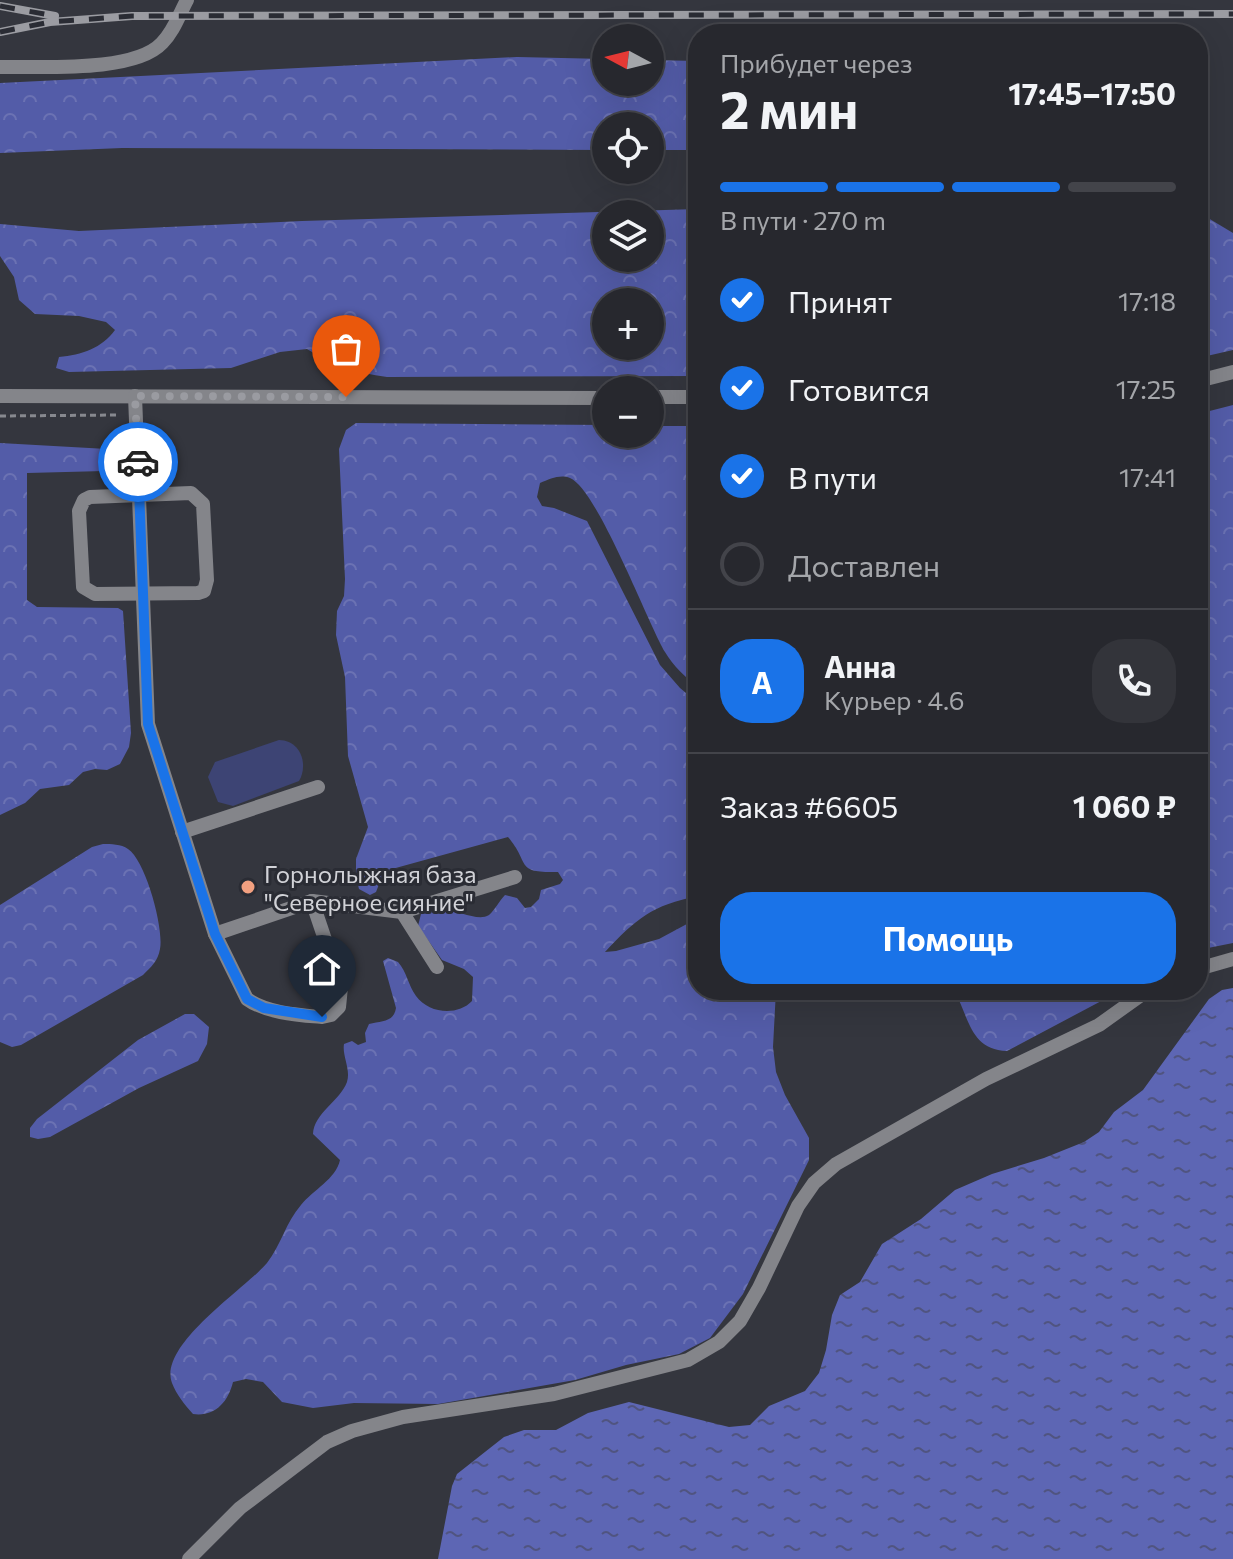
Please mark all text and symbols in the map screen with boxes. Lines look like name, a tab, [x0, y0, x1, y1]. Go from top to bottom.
north arrow	[592, 24, 664, 96]
map controls	[592, 24, 664, 448]
text: Прибудет через	[720, 47, 913, 78]
text: 17:45–17:50	[1008, 74, 1176, 111]
text: 2 мин	[720, 76, 858, 140]
button: locate	[592, 112, 664, 184]
button: layers	[592, 200, 664, 272]
text: В пути · 270 m	[720, 204, 886, 235]
icon: check	[720, 278, 764, 322]
text: Принят	[788, 282, 892, 319]
text: 17:18	[1118, 285, 1176, 316]
button: +	[592, 288, 664, 360]
pin	[312, 315, 380, 397]
icon: bag	[324, 327, 368, 371]
icon: check	[720, 366, 764, 410]
text: Готовится	[788, 370, 930, 407]
text: 17:25	[1116, 373, 1176, 404]
button: −	[592, 376, 664, 448]
courier	[98, 422, 178, 502]
icon: car	[116, 440, 160, 484]
icon: check	[720, 454, 764, 498]
text: В пути	[788, 458, 877, 495]
text: 17:41	[1119, 461, 1176, 492]
text: Доставлен	[788, 546, 940, 583]
button: phone	[1092, 639, 1176, 723]
text: Анна	[824, 647, 896, 684]
text: А	[751, 663, 773, 700]
text: Курьер · 4.6	[824, 684, 964, 715]
text: Заказ #6605	[720, 787, 898, 824]
text: 1 060 ₽	[1073, 787, 1176, 824]
place label: Горнолыжная база "Северное сияние"	[264, 859, 477, 916]
marker: Горнолыжная база "Северное сияние"	[239, 878, 257, 896]
button: Помощь	[720, 892, 1176, 984]
pin	[288, 935, 356, 1017]
icon: home	[300, 947, 344, 991]

